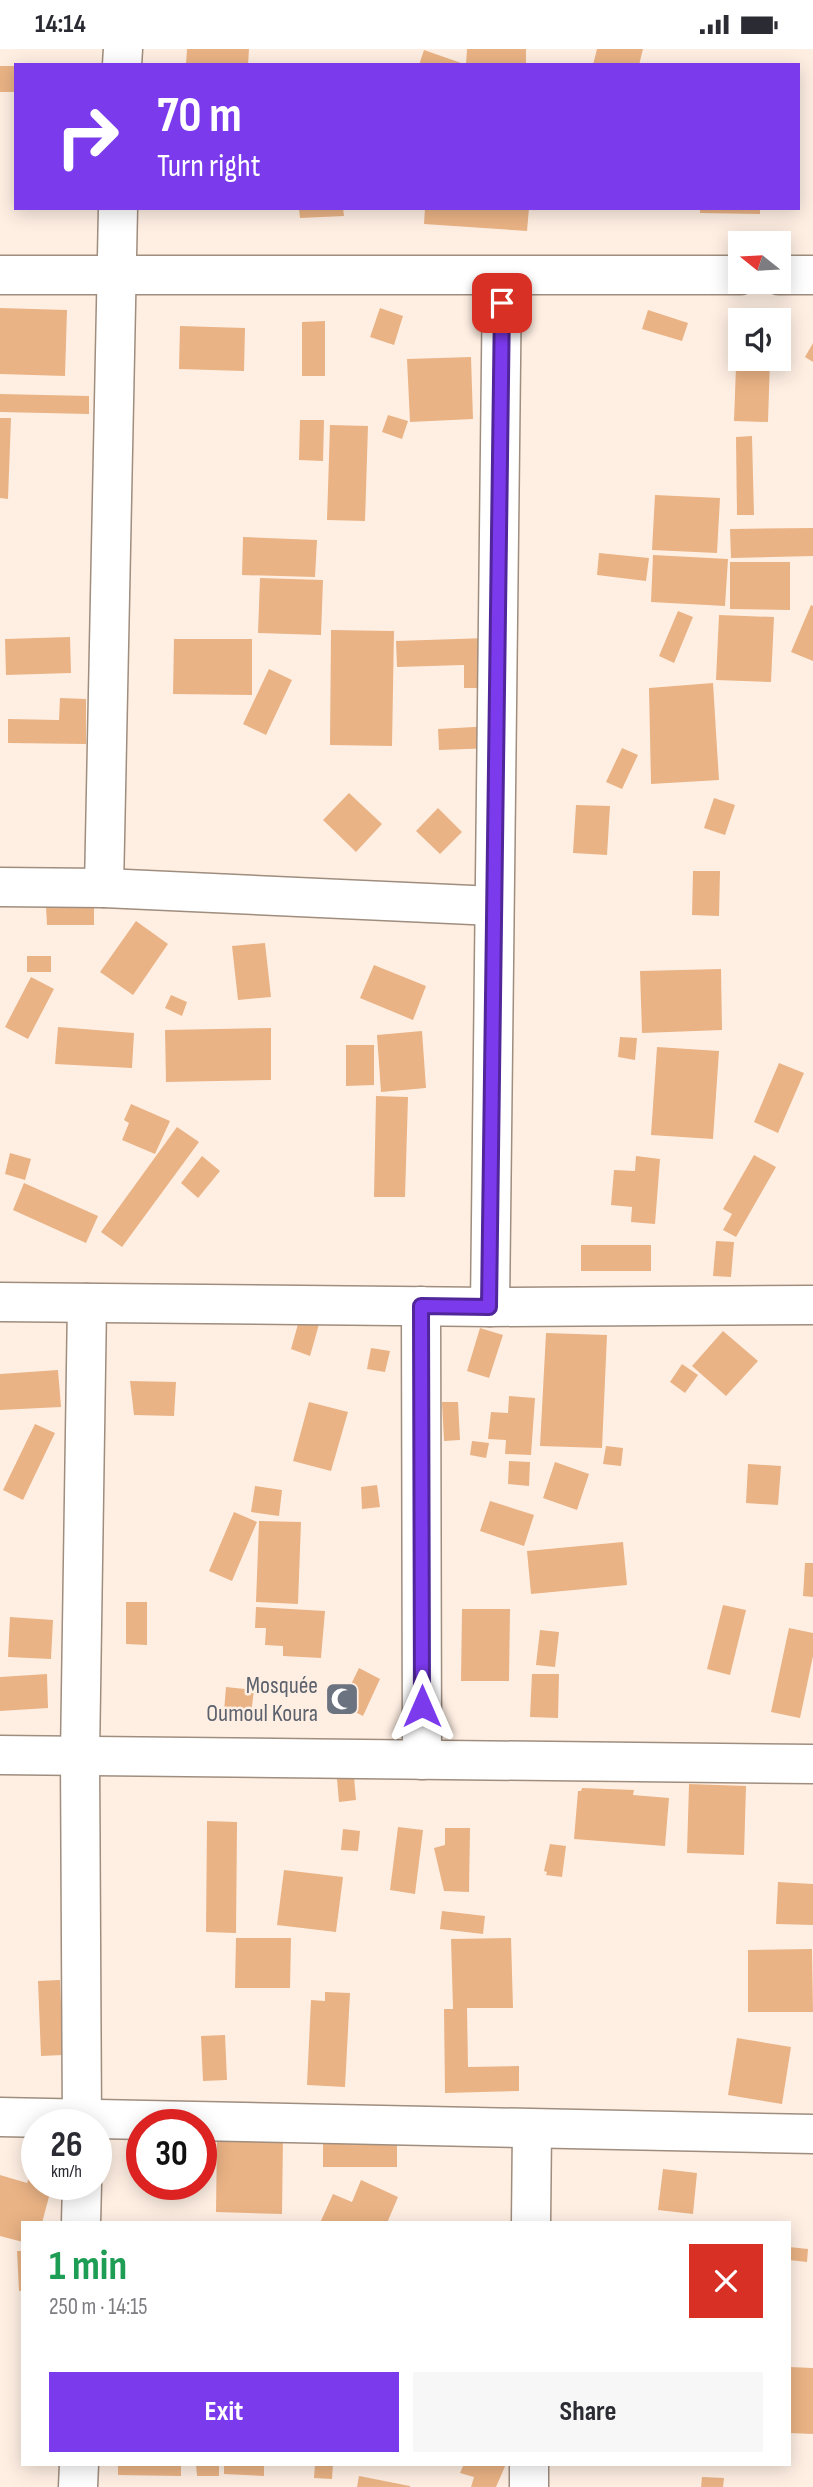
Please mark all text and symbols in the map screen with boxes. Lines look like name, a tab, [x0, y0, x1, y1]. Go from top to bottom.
text: 14:14	[35, 9, 86, 40]
text: 70 m	[157, 87, 242, 146]
icon: right	[42, 91, 133, 182]
text: Turn right	[157, 147, 261, 186]
north arrow	[728, 231, 791, 294]
map controls	[728, 231, 791, 371]
pin	[472, 273, 532, 333]
icon: arrive	[483, 284, 521, 322]
button: sound	[728, 308, 791, 371]
position arrow	[385, 1669, 459, 1743]
place label: Mosquée Oumoul Koura	[206, 1671, 318, 1728]
mosque icon: Mosquée Oumoul Koura	[323, 1680, 361, 1718]
speed limit sign: 30	[126, 2109, 217, 2200]
text: 26	[51, 2124, 82, 2167]
text: km/h	[51, 2161, 82, 2182]
text: 1 min	[49, 2241, 127, 2292]
button: close	[689, 2244, 763, 2318]
text: 250 m · 14:15	[49, 2293, 148, 2321]
button: Exit	[49, 2372, 399, 2452]
button: Share	[413, 2372, 763, 2452]

